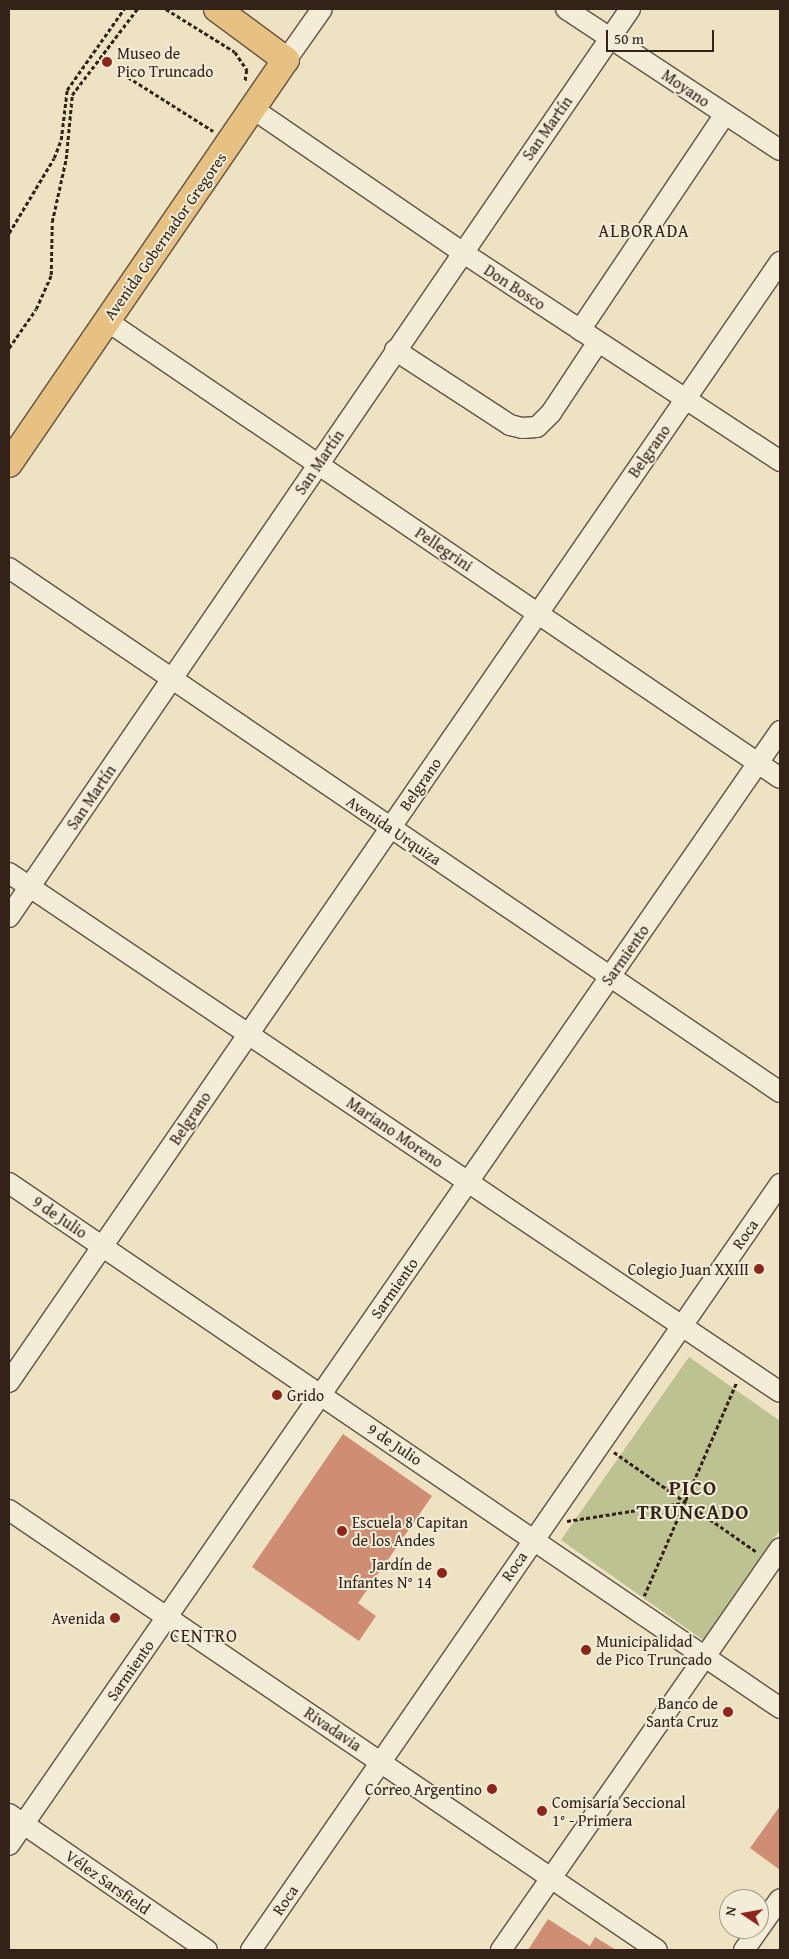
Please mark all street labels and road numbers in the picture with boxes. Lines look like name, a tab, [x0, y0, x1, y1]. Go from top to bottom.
street label: Moyano	[658, 65, 714, 111]
street label: San Martín	[518, 92, 576, 164]
street label: Avenida Gobernador Gregores	[100, 149, 230, 323]
street label: Don Bosco	[481, 260, 549, 314]
street label: Belgrano	[624, 421, 674, 481]
street label: San Martín	[290, 426, 348, 498]
street label: Pellegrini	[412, 523, 476, 575]
street label: Belgrano	[395, 754, 445, 814]
street label: San Martín	[62, 761, 120, 833]
street label: Avenida Urquiza	[343, 791, 445, 869]
street label: Sarmiento	[597, 921, 653, 989]
street label: Belgrano	[165, 1088, 215, 1148]
street label: Mariano Moreno	[343, 1093, 447, 1171]
street label: 9 de Julio	[29, 1192, 91, 1242]
street label: Roca	[728, 1215, 762, 1253]
street label: Sarmiento	[366, 1254, 422, 1322]
street label: 9 de Julio	[364, 1419, 426, 1469]
street label: Roca	[497, 1547, 531, 1585]
street label: Sarmiento	[102, 1636, 158, 1704]
street label: Rivadavia	[301, 1703, 365, 1755]
street label: Vélez Sarsfield	[62, 1846, 154, 1918]
street label: Roca	[268, 1881, 302, 1919]

